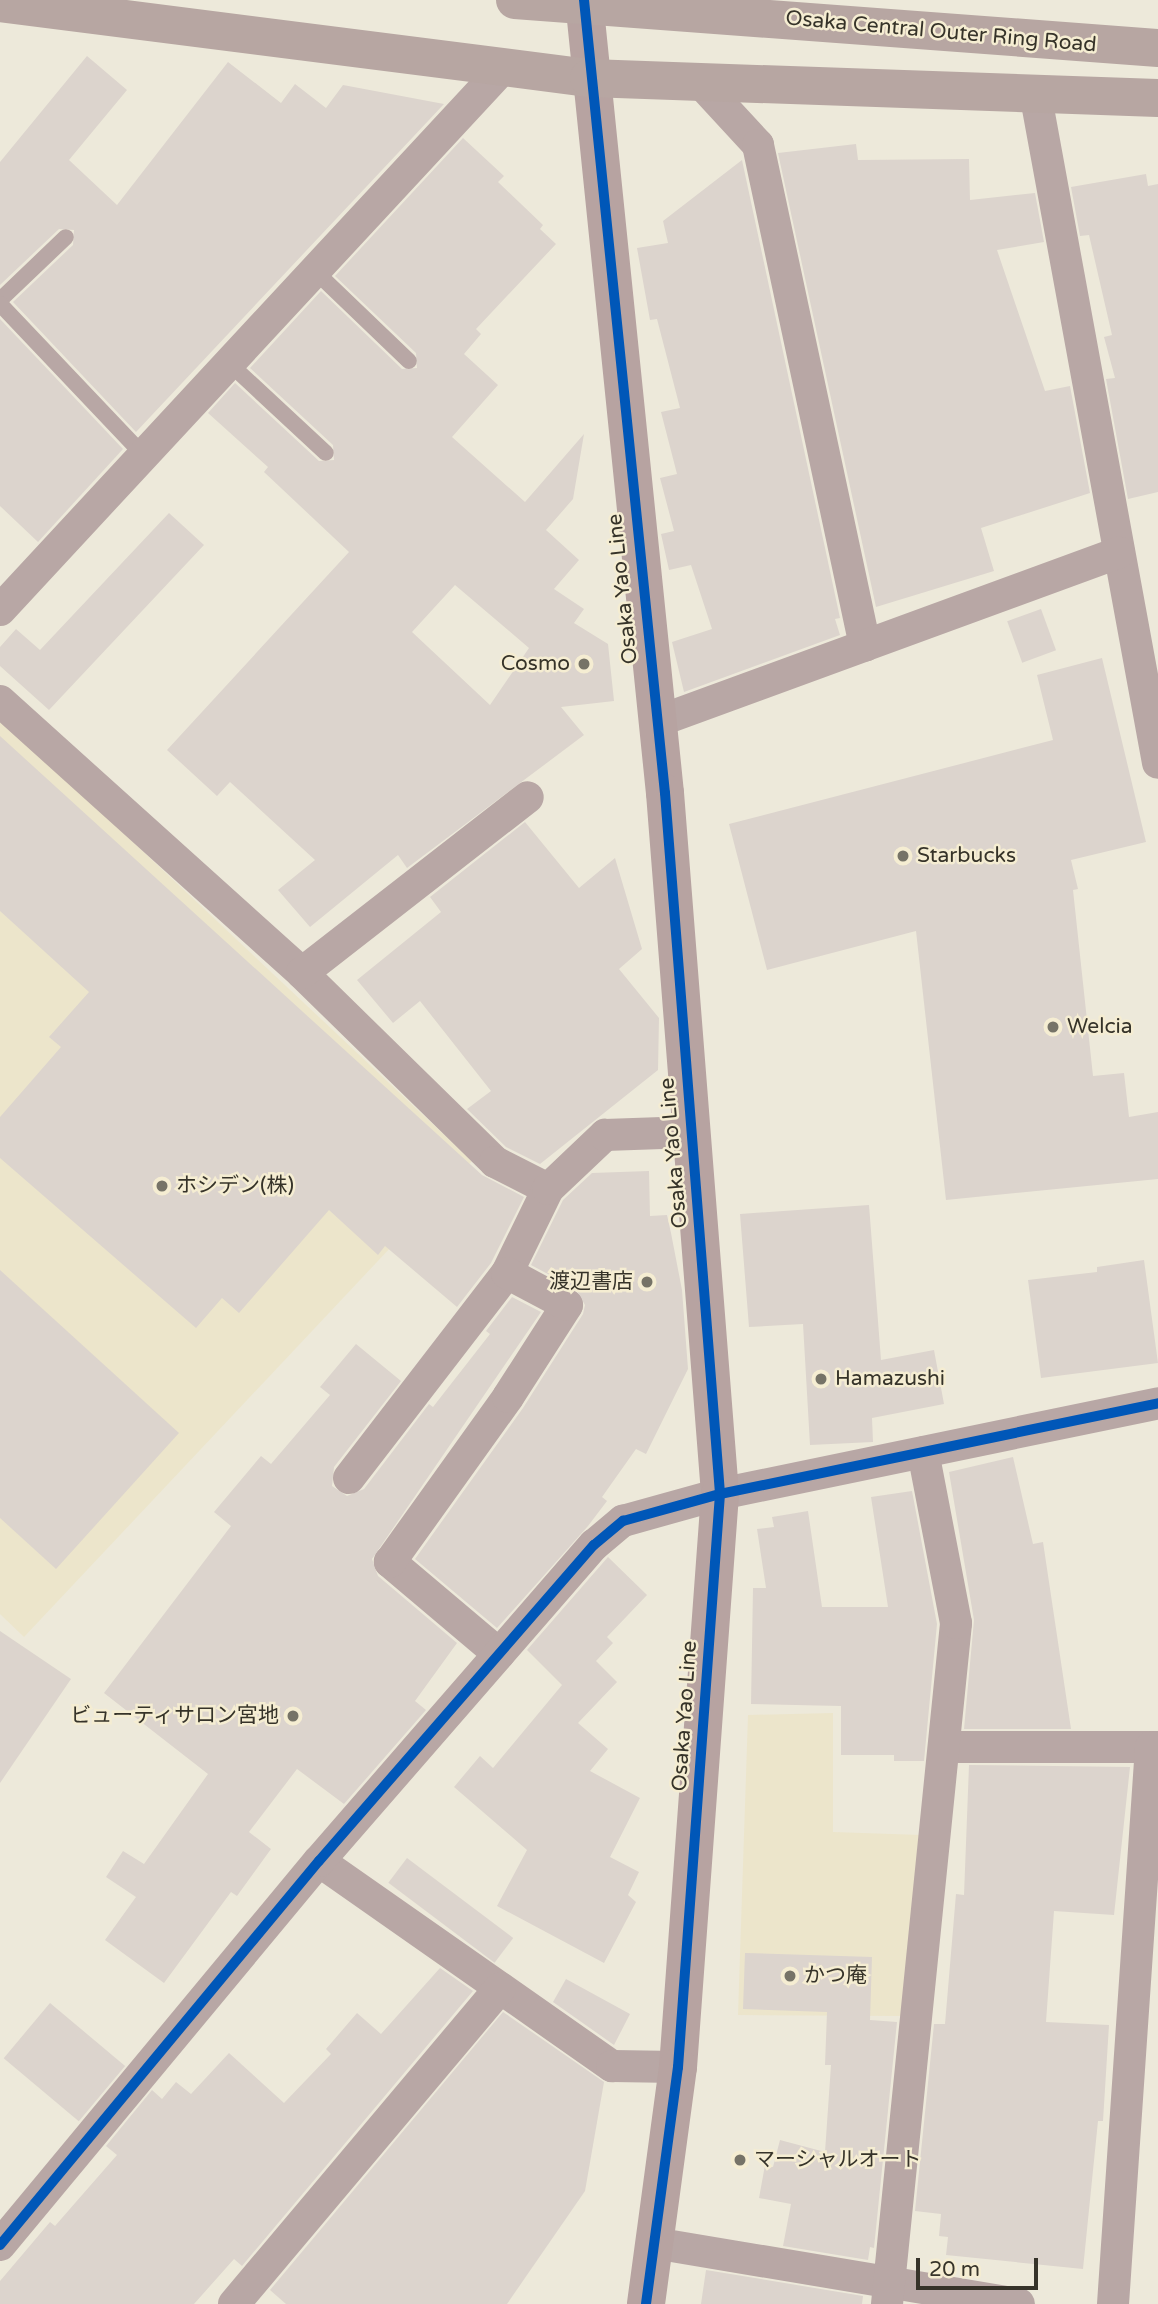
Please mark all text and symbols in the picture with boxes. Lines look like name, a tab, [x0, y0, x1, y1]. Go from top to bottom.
street label: Osaka Central Outer Ring Road	[785, 6, 1097, 58]
street label: Osaka Yao Line	[603, 513, 643, 665]
place label: Cosmo	[501, 651, 570, 677]
marker: Cosmo	[576, 656, 592, 672]
place label: Starbucks	[917, 843, 1016, 869]
marker: Starbucks	[895, 848, 911, 864]
place label: Welcia	[1067, 1014, 1133, 1040]
marker: Welcia	[1045, 1019, 1061, 1035]
street label: Osaka Yao Line	[655, 1077, 693, 1229]
place label: ホシデン(株)	[176, 1173, 294, 1199]
marker: ホシデン(株)	[154, 1178, 170, 1194]
place label: 渡辺書店	[549, 1269, 633, 1295]
marker: 渡辺書店	[639, 1274, 655, 1290]
place label: Hamazushi	[835, 1366, 945, 1392]
marker: Hamazushi	[813, 1371, 829, 1387]
street label: Osaka Yao Line	[667, 1640, 703, 1792]
place label: ビューティサロン宮地	[69, 1703, 279, 1729]
marker: ビューティサロン宮地	[285, 1708, 301, 1724]
place label: かつ庵	[804, 1963, 867, 1989]
marker: かつ庵	[782, 1968, 798, 1984]
place label: マーシャルオート	[754, 2147, 922, 2173]
marker: マーシャルオート	[732, 2152, 748, 2168]
scale bar	[920, 2244, 1042, 2288]
text: 20 m	[929, 2257, 980, 2282]

